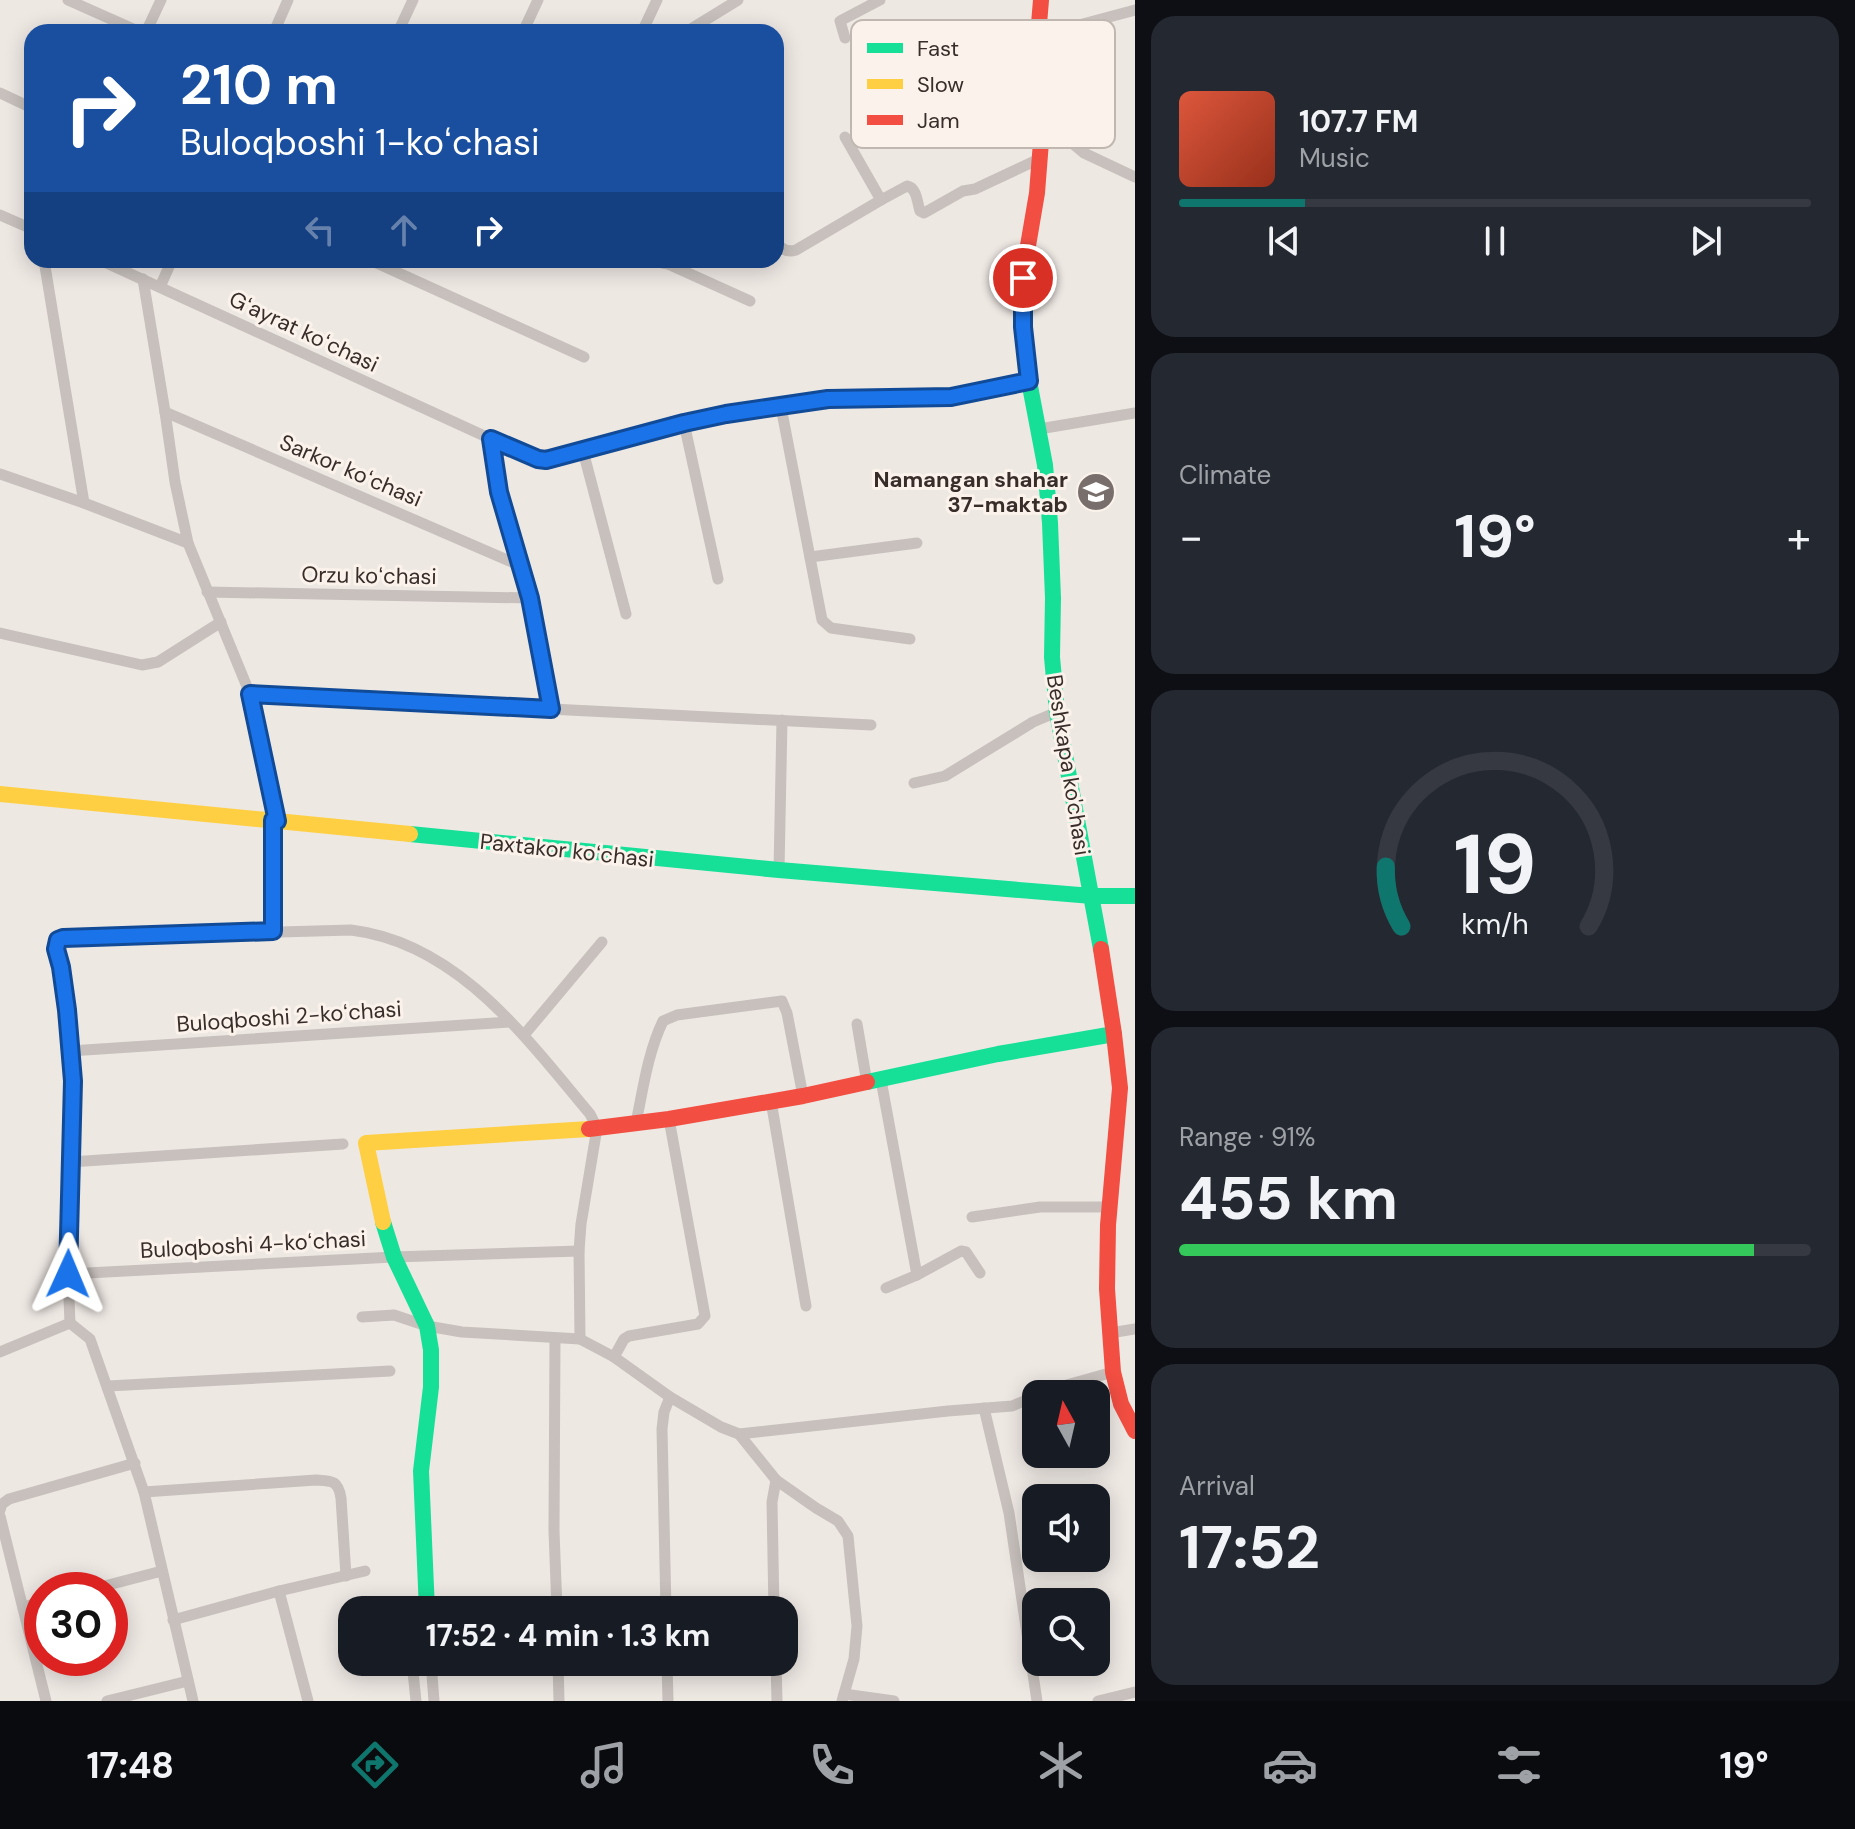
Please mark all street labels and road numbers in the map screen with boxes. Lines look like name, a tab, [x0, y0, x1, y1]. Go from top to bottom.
street label: Gʻayrat koʻchasi	[224, 284, 383, 379]
street label: Sarkor koʻchasi	[275, 427, 426, 513]
street label: Orzu koʻchasi	[301, 560, 437, 591]
street label: Beshkapa ko'chasi	[1040, 673, 1097, 857]
street label: Paxtakor koʻchasi	[478, 827, 655, 874]
street label: Buloqboshi 2-koʻchasi	[176, 994, 403, 1039]
street label: Buloqboshi 4-koʻchasi	[139, 1224, 367, 1265]

